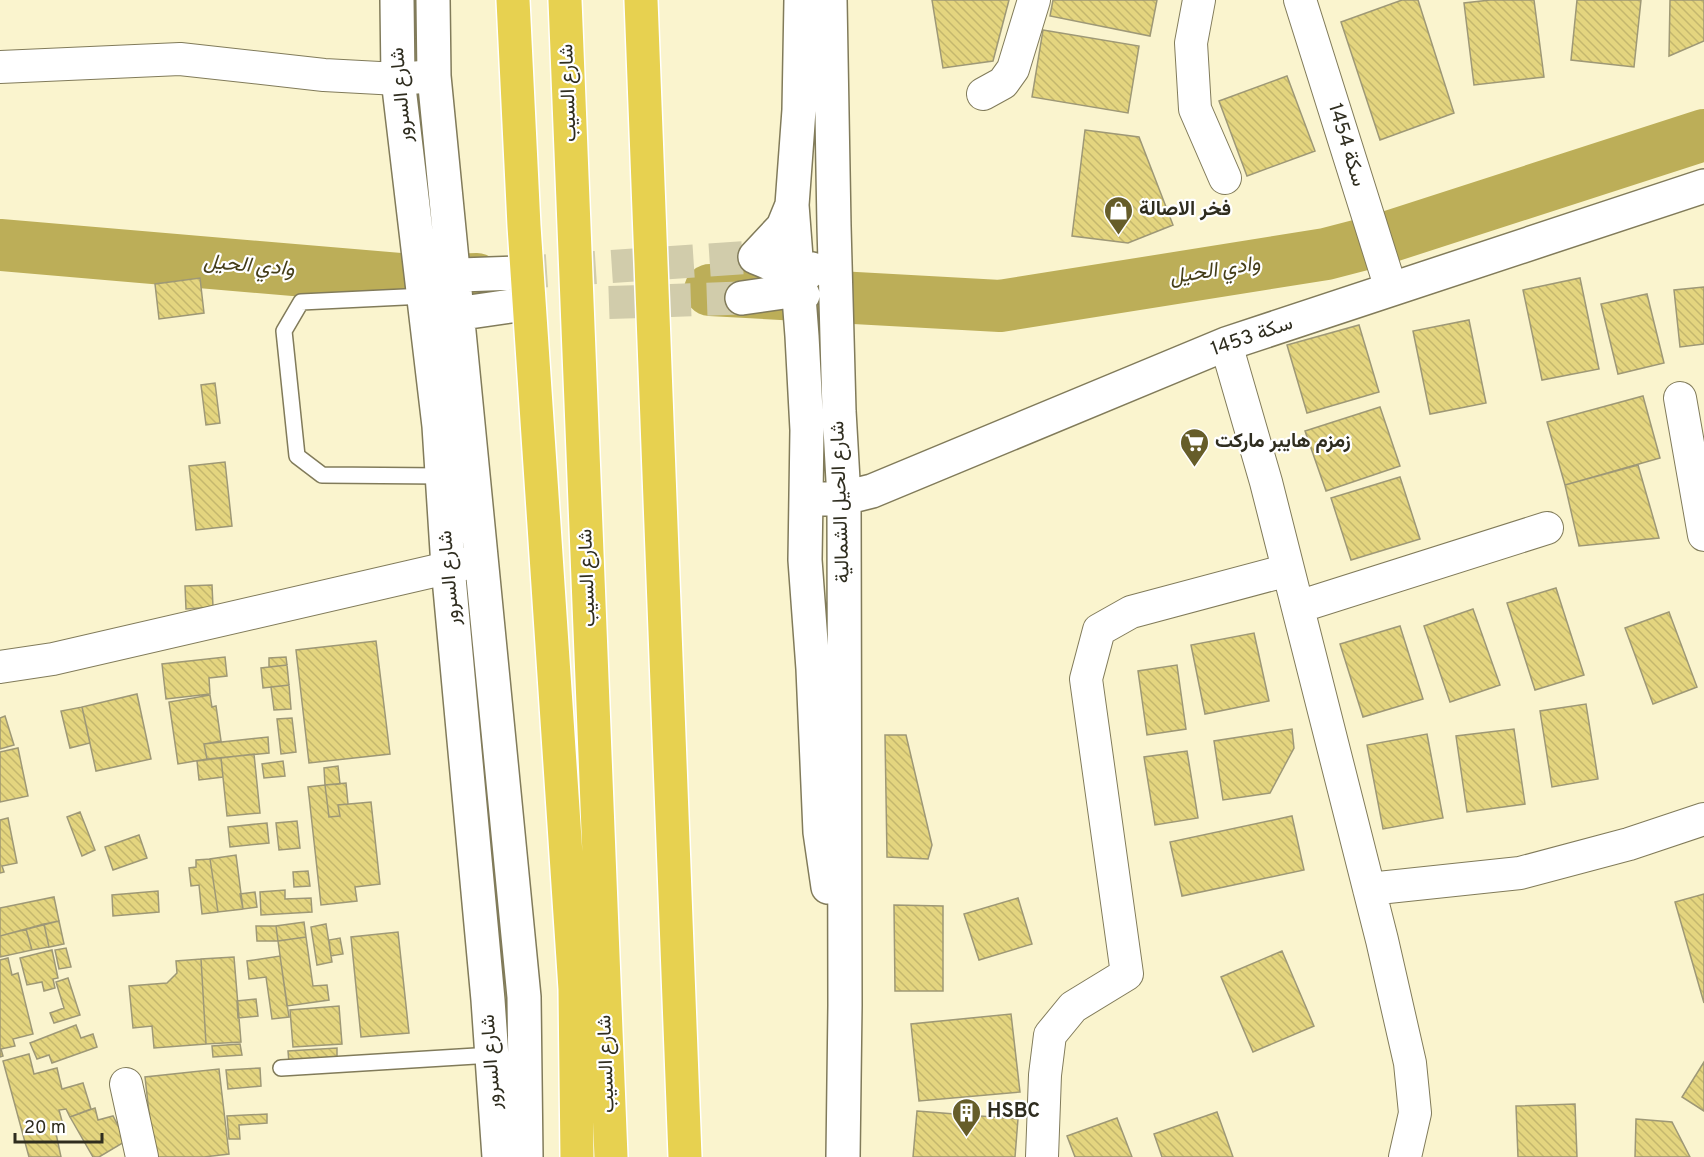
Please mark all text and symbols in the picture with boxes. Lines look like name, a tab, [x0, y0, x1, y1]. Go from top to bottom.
street label: شارع السيب	[554, 44, 584, 142]
street label: شارع السرور	[385, 46, 419, 145]
street label: سكة 1454	[1321, 100, 1371, 190]
shop icon: فخر الاصالة	[1102, 194, 1134, 236]
place label: فخر الاصالة	[1139, 197, 1231, 223]
water label: وادي الحيل	[202, 249, 296, 285]
water label: وادي الحيل	[1168, 250, 1263, 293]
street label: سكة 1453	[1208, 311, 1296, 363]
street label: شارع الحيل الشمالية	[825, 420, 857, 584]
supermarket icon: زمزم هايبر ماركت	[1178, 426, 1210, 468]
place label: زمزم هايبر ماركت	[1215, 429, 1351, 455]
street label: شارع السرور	[433, 529, 467, 628]
street label: شارع السيب	[573, 529, 603, 627]
street label: شارع السرور	[476, 1014, 508, 1111]
street label: شارع السيب	[592, 1015, 622, 1113]
building icon: HSBC	[950, 1096, 982, 1138]
place label: HSBC	[987, 1099, 1040, 1125]
scale bar	[15, 1106, 102, 1144]
text: 20 m	[24, 1117, 66, 1140]

